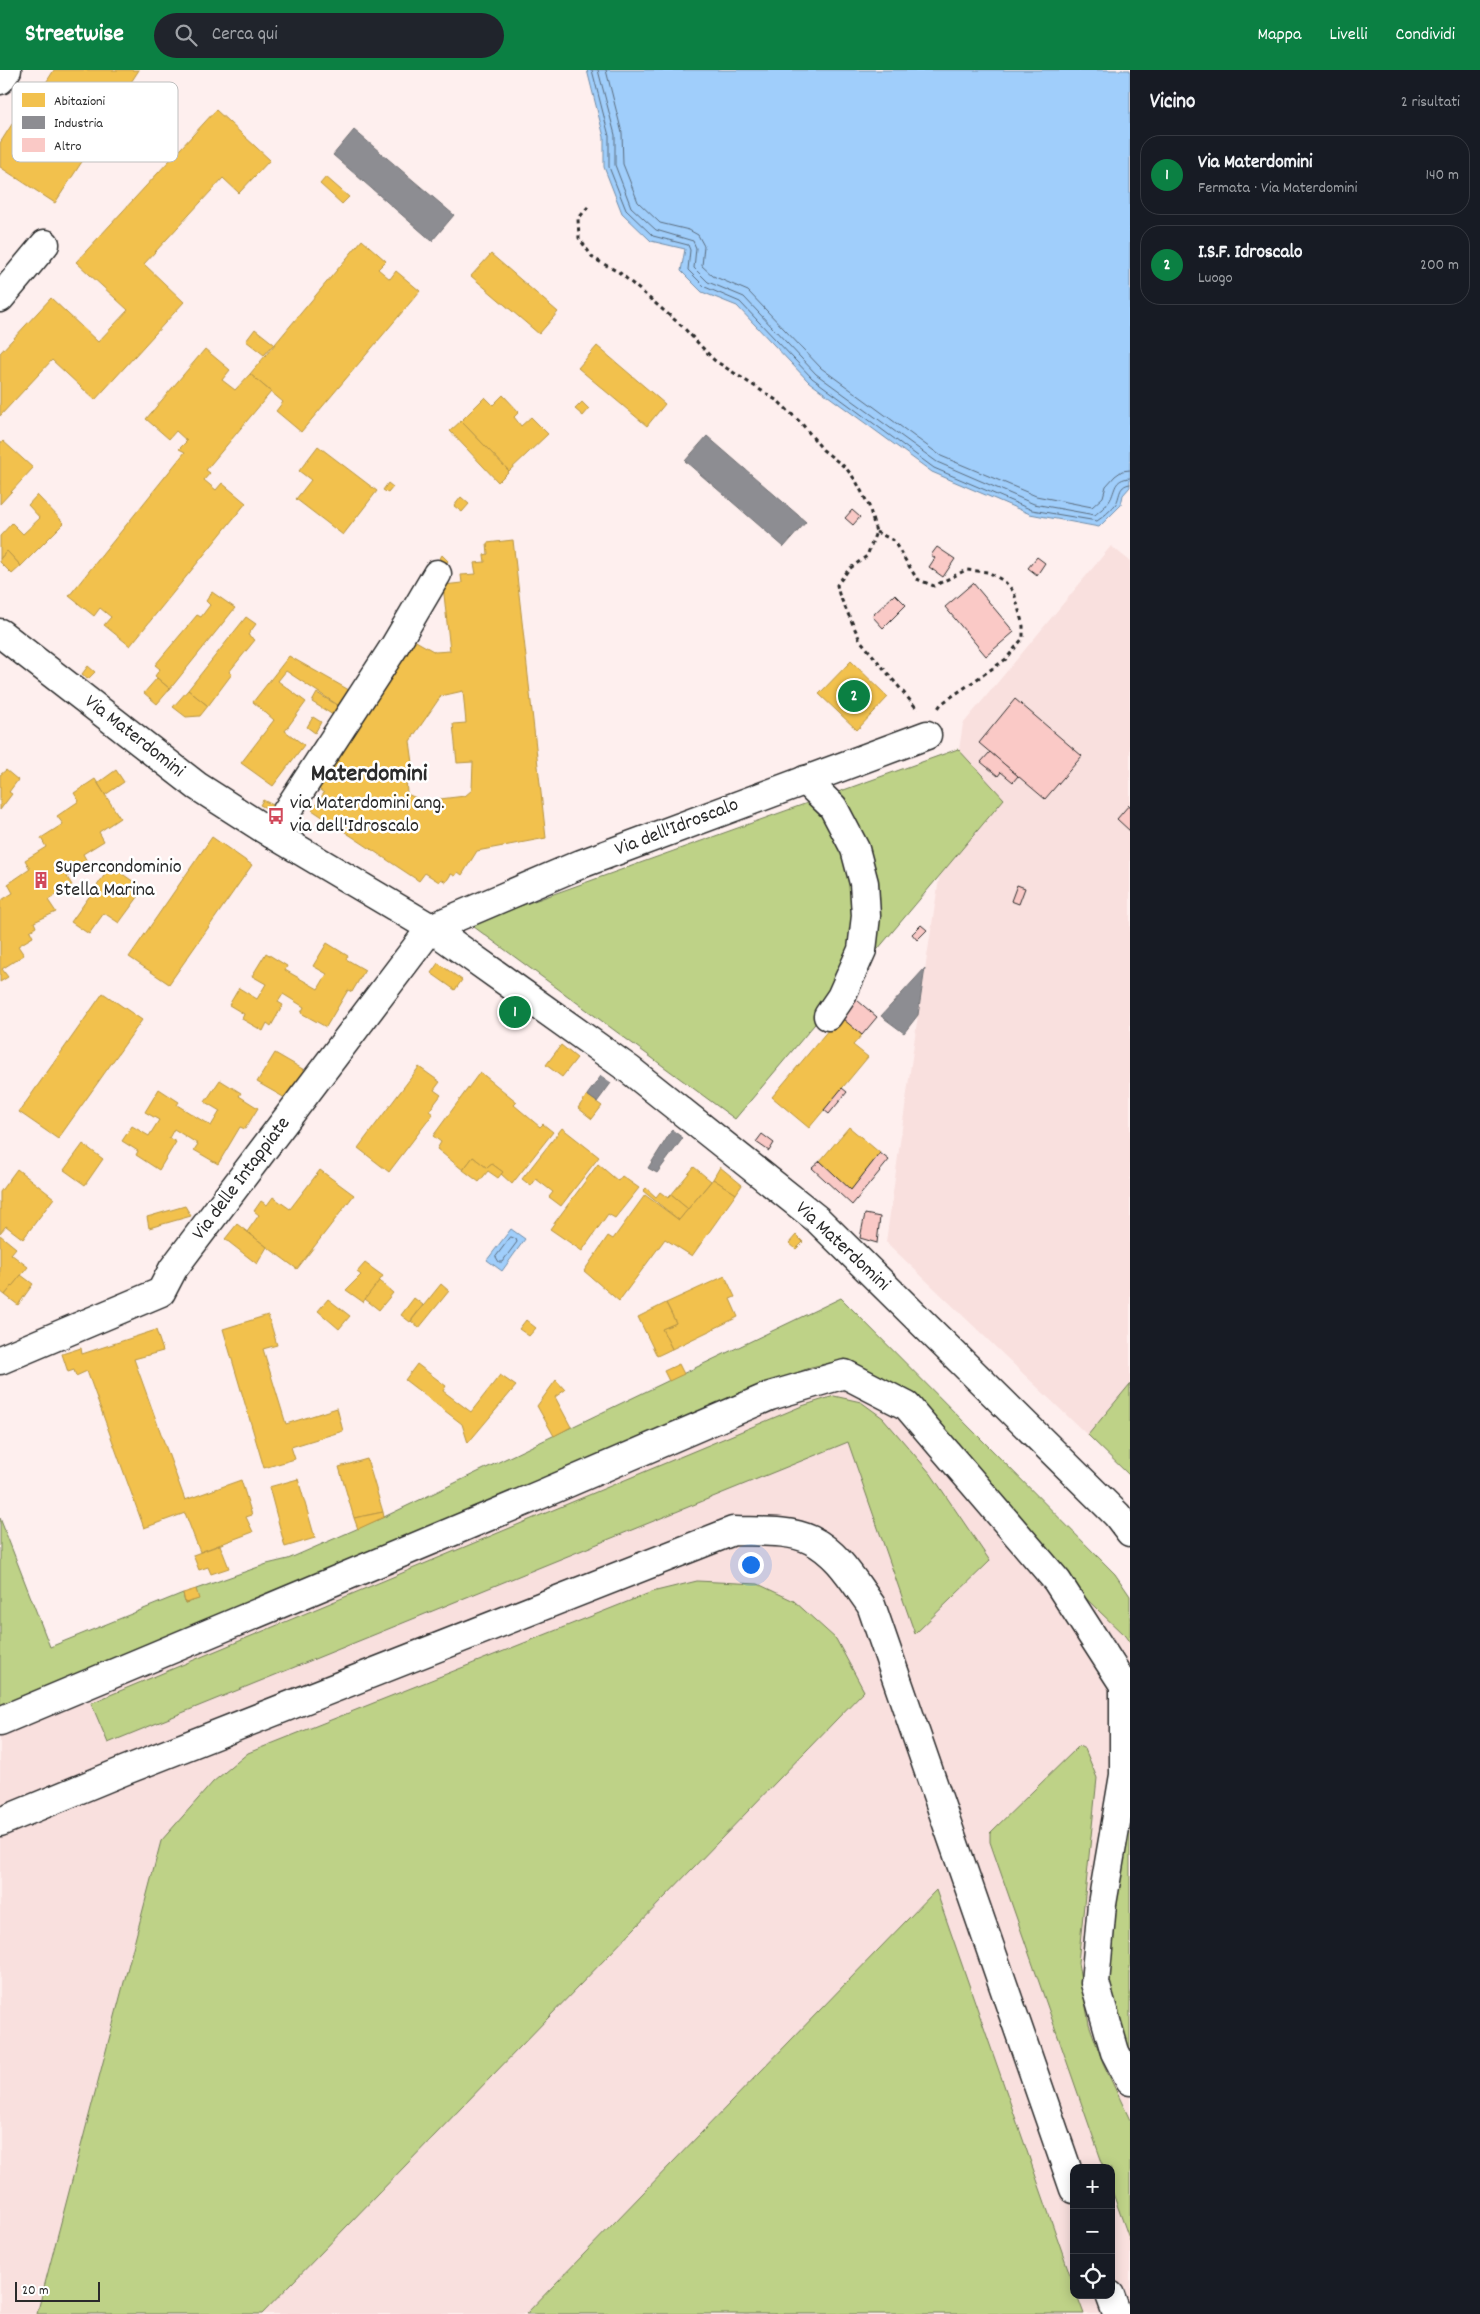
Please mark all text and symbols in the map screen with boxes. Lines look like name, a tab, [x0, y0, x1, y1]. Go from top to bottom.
search box	[154, 13, 504, 58]
text: Streetwise	[25, 18, 124, 52]
icon: search	[172, 21, 200, 49]
text: Cerca qui	[212, 22, 278, 49]
text: Mappa	[1258, 23, 1302, 48]
text: Livelli	[1330, 23, 1368, 48]
text: Condividi	[1396, 23, 1455, 48]
legend	[12, 82, 178, 162]
text: Vicino	[1150, 88, 1195, 118]
text: 2 risultati	[1401, 91, 1460, 114]
text: Abitazioni	[54, 92, 106, 112]
text: Industria	[54, 114, 103, 134]
text: Altro	[54, 137, 82, 157]
text: Via Materdomini	[1198, 150, 1313, 177]
text: 1	[1165, 164, 1169, 187]
text: 140 m	[1425, 164, 1459, 187]
text: Fermata · Via Materdomini	[1198, 177, 1357, 200]
text: I.S.F. Idroscalo	[1198, 240, 1302, 267]
text: 2	[1164, 254, 1171, 277]
text: 200 m	[1420, 254, 1459, 277]
text: Luogo	[1198, 267, 1233, 290]
pin: 2	[838, 677, 870, 715]
street label: Via Materdomini	[78, 689, 190, 785]
district label: Materdomini	[311, 757, 428, 793]
place label: via Materdomini ang. via dell'Idroscalo	[290, 790, 445, 841]
street label: Via dell'Idroscalo	[611, 792, 743, 864]
bus stop icon: via Materdomini ang. via dell'Idroscalo	[266, 806, 286, 826]
place label: Supercondominio Stella Marina	[55, 854, 182, 905]
building icon: Supercondominio Stella Marina	[31, 870, 51, 890]
pin: 1	[499, 993, 531, 1031]
street label: Via delle Intappiate	[186, 1111, 298, 1247]
street label: Via Materdomini	[788, 1196, 896, 1299]
your location	[738, 1552, 764, 1578]
map controls	[1070, 2164, 1115, 2299]
button: +	[1070, 2164, 1115, 2209]
button: −	[1070, 2209, 1115, 2254]
button: locate	[1070, 2254, 1115, 2299]
scale bar	[15, 2279, 100, 2302]
text: 20 m	[22, 2281, 49, 2301]

